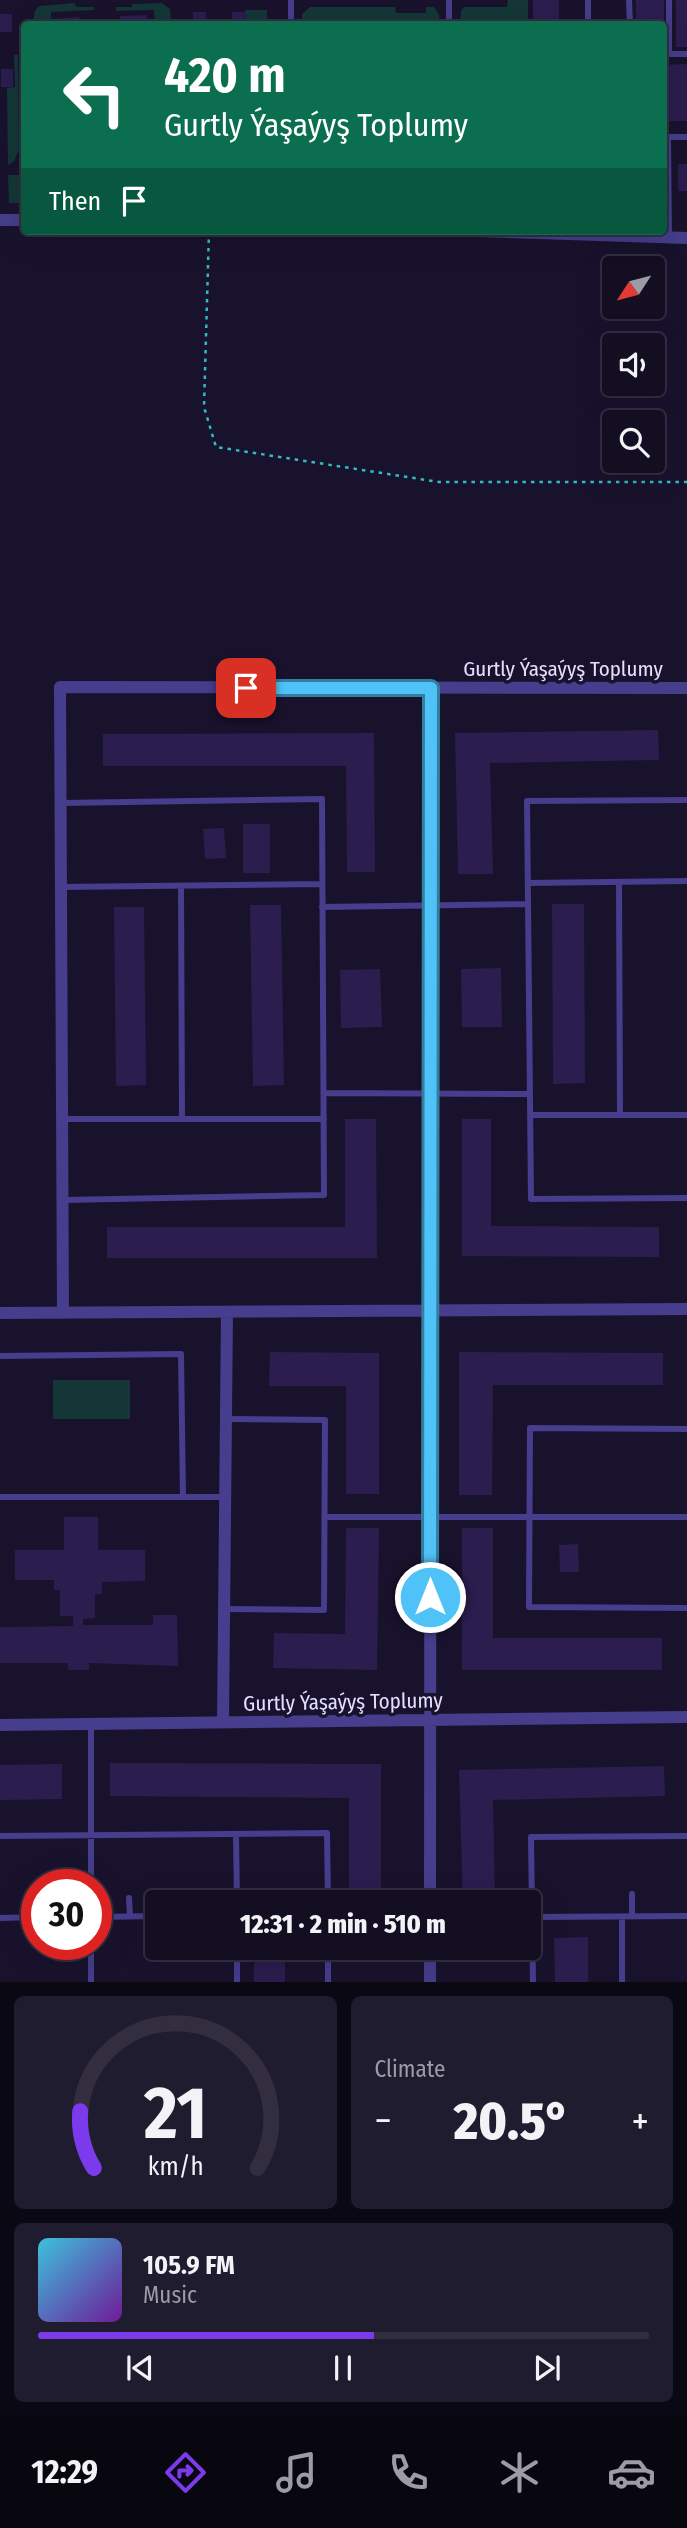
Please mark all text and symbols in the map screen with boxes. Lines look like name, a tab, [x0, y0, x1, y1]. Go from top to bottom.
text: 420 m	[164, 46, 286, 105]
icon: left	[49, 49, 140, 140]
text: Gurtly Ýaşaýyş Toplumy	[164, 106, 468, 144]
icon: arrive	[115, 182, 153, 220]
text: Then	[49, 186, 101, 217]
north arrow	[602, 256, 665, 318]
map controls	[602, 256, 665, 473]
button: sound	[602, 333, 665, 396]
button: search	[602, 410, 665, 473]
street label: Gurtly Ýaşaýyş Toplumy	[463, 656, 663, 682]
pin	[216, 658, 276, 718]
icon: arrive	[227, 669, 265, 707]
position arrow	[393, 1560, 467, 1634]
street label: Gurtly Ýaşaýyş Toplumy	[243, 1687, 444, 1717]
speed limit sign: 30	[21, 1869, 112, 1960]
text: 12:31 · 2 min · 510 m	[240, 1909, 446, 1940]
text: Climate	[375, 2055, 445, 2083]
text: 21	[143, 2071, 207, 2158]
text: 20.5°	[454, 2090, 569, 2153]
text: −	[375, 2098, 392, 2144]
text: +	[632, 2098, 649, 2144]
text: km/h	[147, 2152, 203, 2182]
text: 105.9 FM	[143, 2250, 235, 2281]
text: Music	[143, 2281, 197, 2309]
icon: previous	[121, 2349, 159, 2387]
icon: pause	[324, 2349, 362, 2387]
icon: next	[528, 2349, 566, 2387]
icon: directions	[161, 2448, 210, 2497]
icon: music	[272, 2448, 321, 2497]
icon: phone	[384, 2448, 433, 2497]
icon: climate	[495, 2448, 544, 2497]
icon: car	[607, 2448, 656, 2497]
text: 12:29	[31, 2453, 98, 2491]

